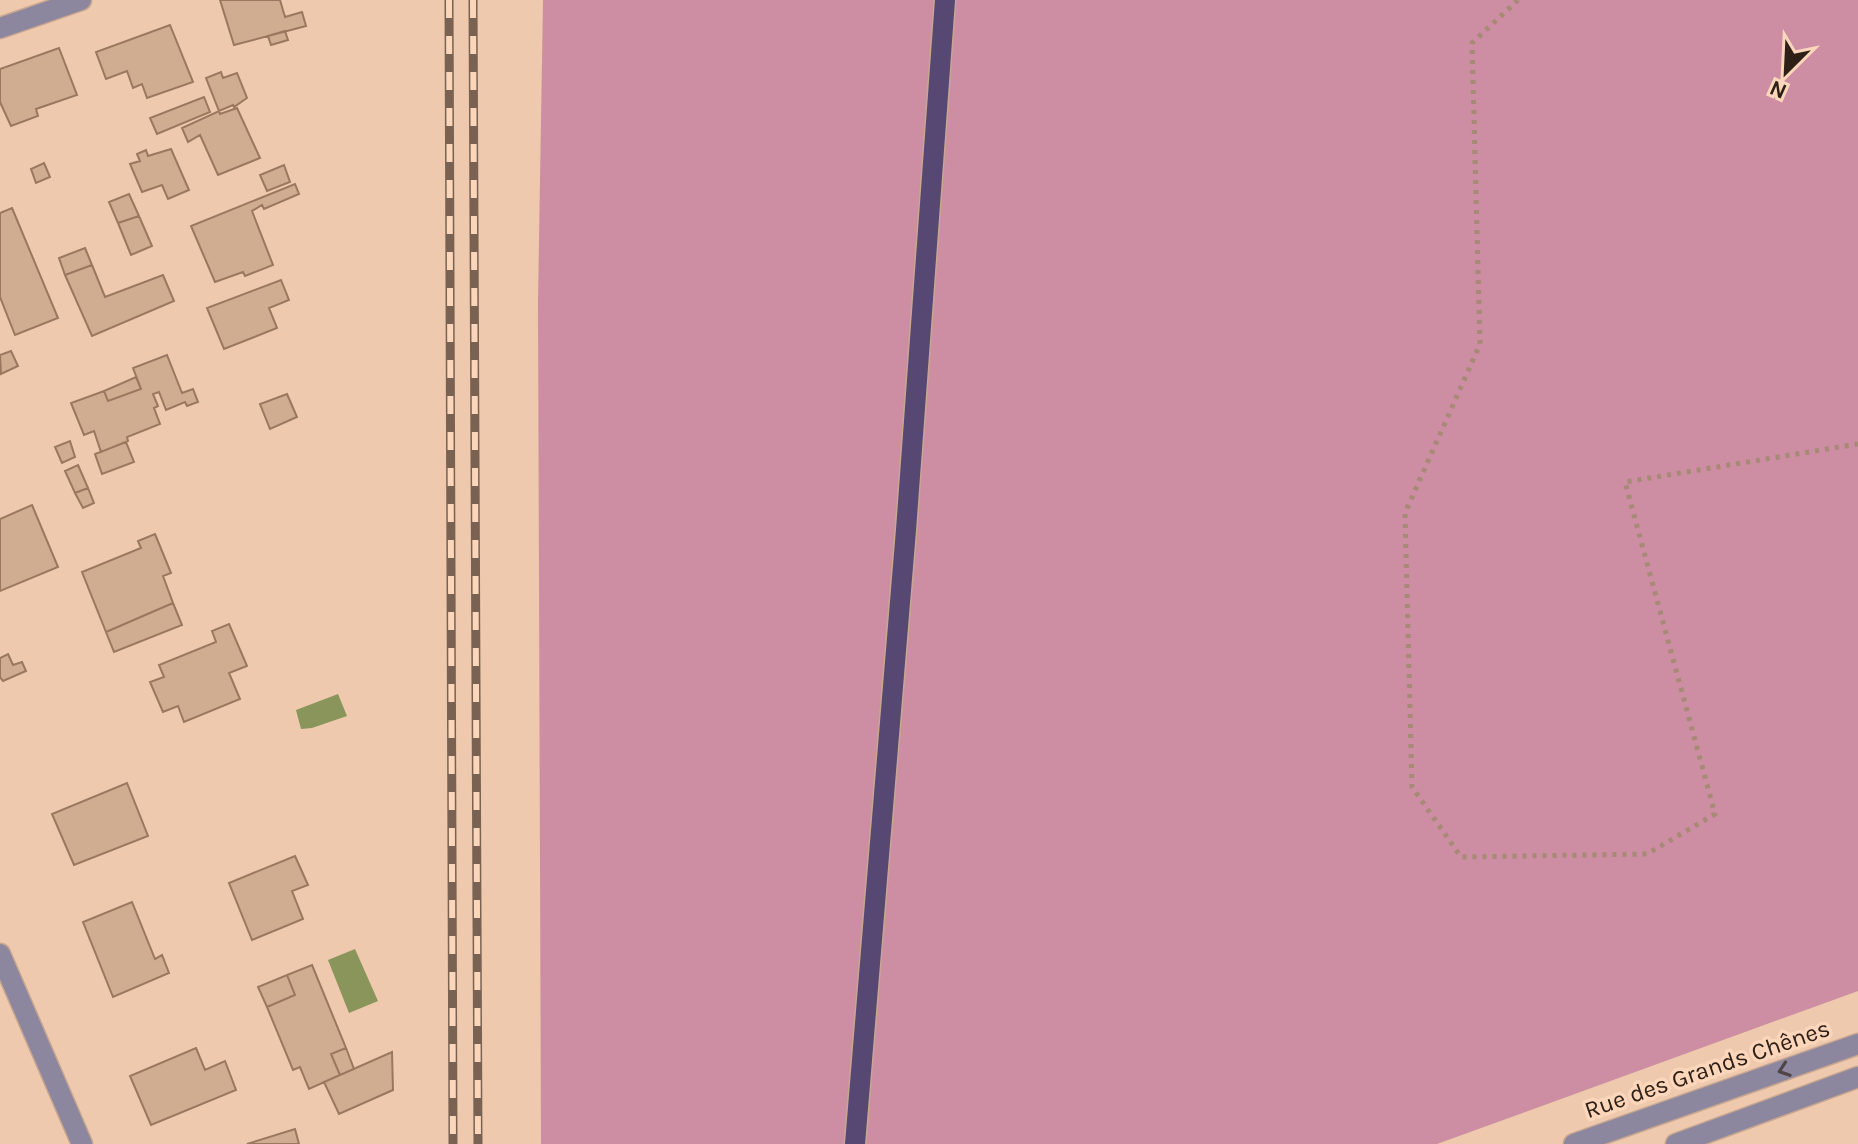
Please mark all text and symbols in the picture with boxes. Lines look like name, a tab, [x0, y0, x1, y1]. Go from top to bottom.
north arrow	[1746, 32, 1826, 112]
text: N	[1766, 74, 1791, 104]
street label: Rue des Grands Chênes	[1581, 1014, 1833, 1124]
one-way arrow	[1778, 1060, 1792, 1076]

